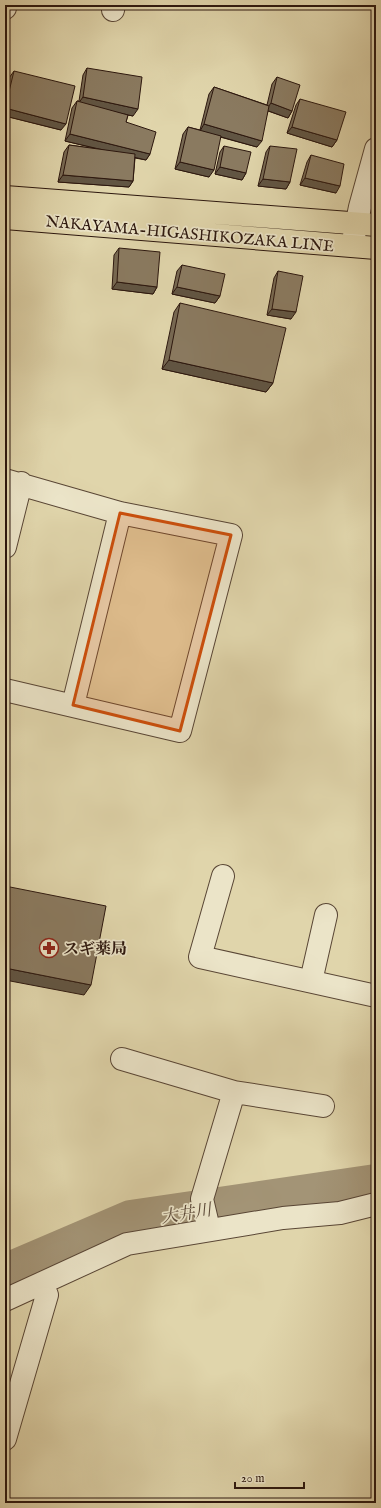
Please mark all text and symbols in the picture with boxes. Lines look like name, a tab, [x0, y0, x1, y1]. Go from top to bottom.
street label: NAKAYAMA-HIGASHIKOZAKA LINE	[45, 212, 335, 258]
pharmacy icon: スギ薬局	[38, 937, 60, 959]
place label: スギ薬局	[63, 940, 127, 960]
water label: 大井川	[159, 1200, 215, 1229]
scale bar	[235, 1464, 304, 1490]
text: 20 m	[241, 1471, 264, 1486]

